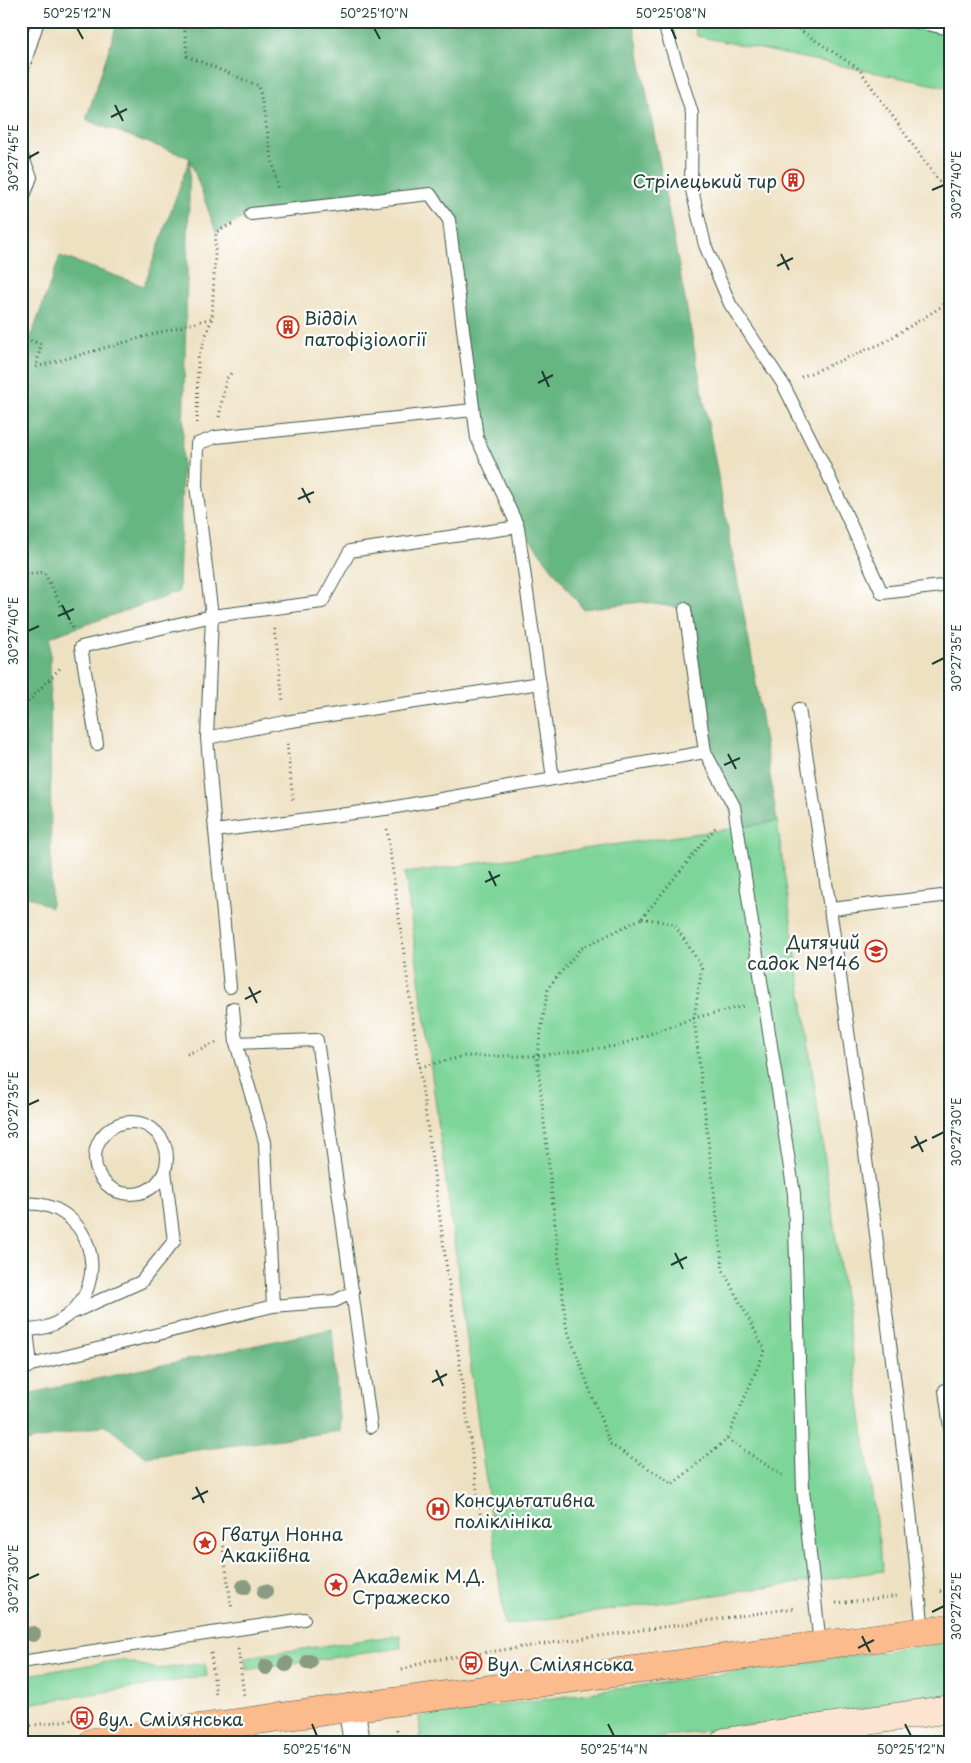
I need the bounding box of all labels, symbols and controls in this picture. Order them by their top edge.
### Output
text: 50°25'12"N [43,4,111,22]
text: 50°25'10"N [340,4,408,22]
text: 50°25'08"N [636,4,706,22]
text: 30°27'45"E [4,124,22,192]
text: 30°27'40"E [947,151,965,219]
place label: Стрілецький тир [632,167,777,194]
building icon: Стрілецький тир [781,168,805,192]
place label: Відділ патофізіології [304,304,427,352]
building icon: Відділ патофізіології [276,315,300,339]
text: 30°27'40"E [4,597,22,665]
text: 30°27'35"E [947,624,965,692]
place label: Дитячий садок №146 [747,928,860,976]
school or university icon: Дитячий садок №146 [864,939,888,963]
text: 30°27'35"E [4,1071,22,1139]
text: 30°27'30"E [947,1098,965,1166]
place label: Консультативна поліклініка [454,1486,595,1534]
hospital icon: Консультативна поліклініка [426,1497,450,1521]
place label: Гватул Нонна Акакіївна [221,1520,344,1568]
place icon: Гватул Нонна Акакіївна [193,1531,217,1555]
text: 30°27'30"E [4,1545,22,1613]
place label: Академік М.Д. Стражеско [352,1562,485,1610]
text: 30°27'25"E [947,1572,965,1640]
place icon: Академік М.Д. Стражеско [324,1573,348,1597]
place label: Вул. Смілянська [487,1650,634,1677]
bus stop icon: Вул. Смілянська [459,1651,483,1675]
place label: вул. Смілянська [98,1705,244,1732]
bus stop icon: вул. Смілянська [70,1706,94,1730]
text: 50°25'16"N [283,1740,351,1758]
text: 50°25'14"N [580,1740,648,1758]
text: 50°25'12"N [877,1740,945,1758]

